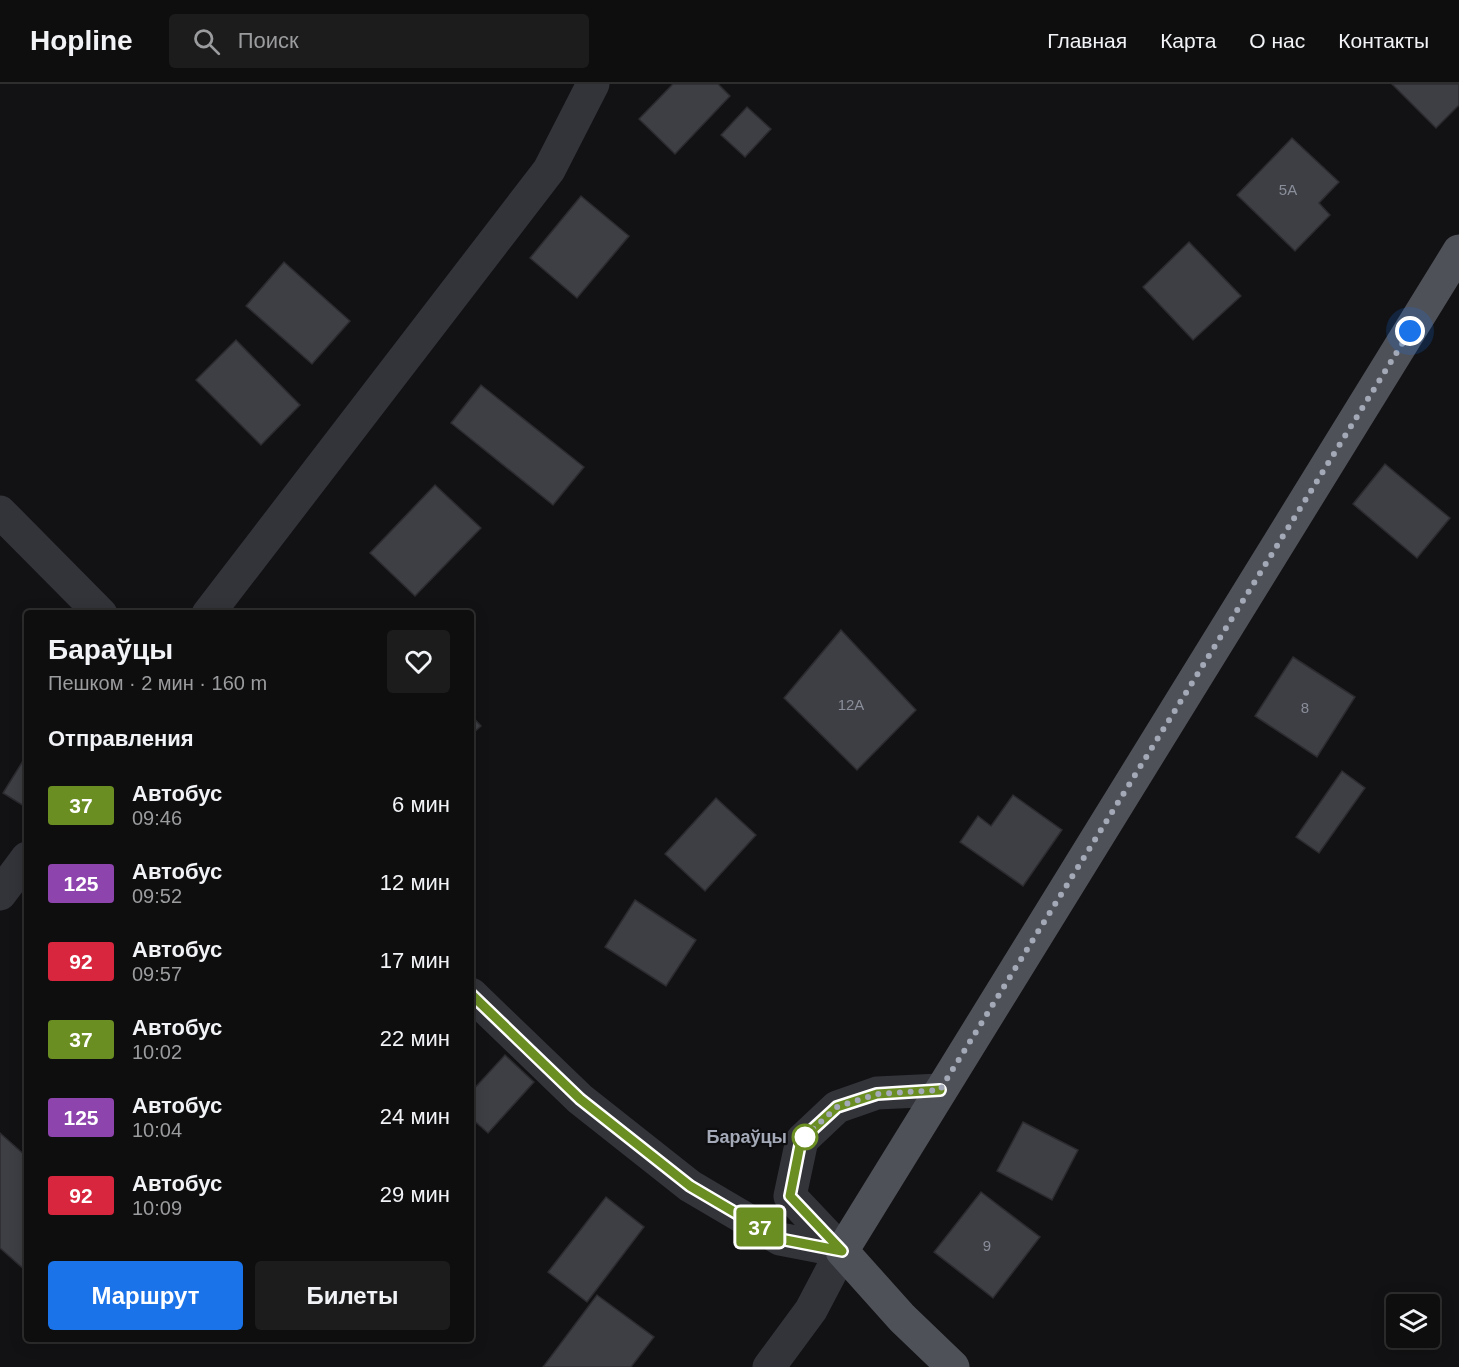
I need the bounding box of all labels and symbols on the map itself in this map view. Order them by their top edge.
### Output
house number: 5А [1279,181,1297,198]
your location [1395,316,1425,346]
house number: 12А [838,696,864,713]
house number: 8 [1301,699,1309,716]
marker: Бараўцы [792,1124,818,1150]
place label: Бараўцы [707,1127,787,1147]
line badge: 37 [733,1208,787,1246]
house number: 9 [983,1237,991,1254]

